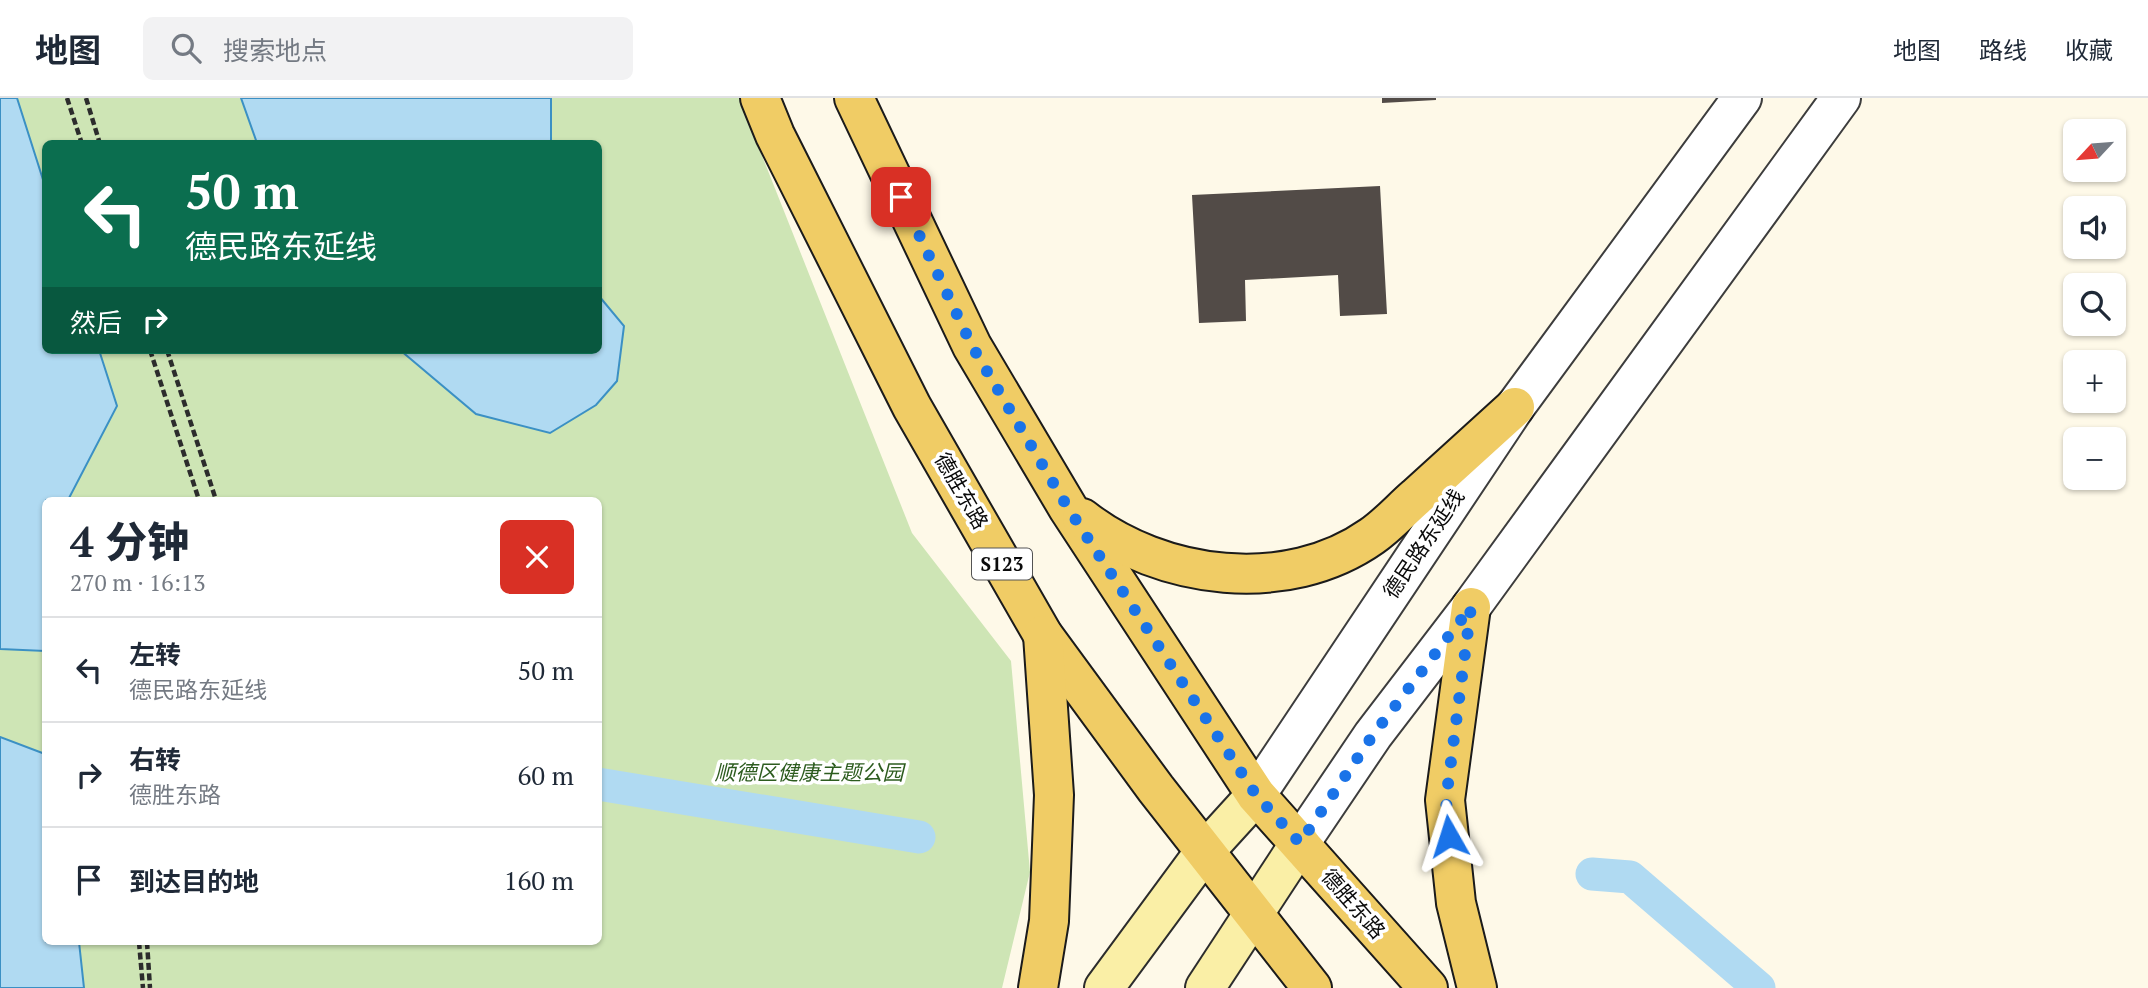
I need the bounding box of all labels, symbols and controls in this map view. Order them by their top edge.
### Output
search box [143,17,633,80]
text: 地图 [35,28,101,71]
icon: search [167,29,205,67]
text: 搜索地点 [223,33,327,67]
text: 地图 [1893,34,1941,66]
text: 路线 [1979,34,2027,66]
text: 收藏 [2065,34,2113,66]
north arrow [2063,119,2126,182]
map controls [2063,119,2126,490]
text: 50 m [185,158,299,223]
pin [871,167,931,227]
icon: left [70,168,161,259]
icon: arrive [882,178,920,216]
button: sound [2063,196,2126,259]
text: 德民路东延线 [185,225,377,267]
button: search [2063,273,2126,336]
icon: right [136,301,174,339]
text: 然后 [70,305,122,339]
button: + [2063,350,2126,413]
button: − [2063,427,2126,490]
street label: 德胜东路 [929,447,995,534]
street label: 德民路东延线 [1376,483,1470,603]
text: 4 分钟 [70,513,189,569]
button: close [500,520,574,594]
road number: S123 [972,548,1032,579]
text: 270 m · 16:13 [70,567,205,598]
text: 左转 [129,637,181,671]
icon: left [70,651,108,689]
text: 50 m [518,653,574,687]
text: 德民路东延线 [129,674,267,705]
text: 右转 [129,742,181,776]
icon: right [70,756,108,794]
text: 60 m [518,758,574,792]
park label: 顺德区健康主题公园 [715,758,906,786]
text: 德胜东路 [129,779,221,810]
position arrow [1412,799,1486,873]
icon: arrive [70,861,108,899]
street label: 德胜东路 [1316,862,1392,944]
text: 160 m [504,863,574,897]
text: 到达目的地 [129,864,259,898]

